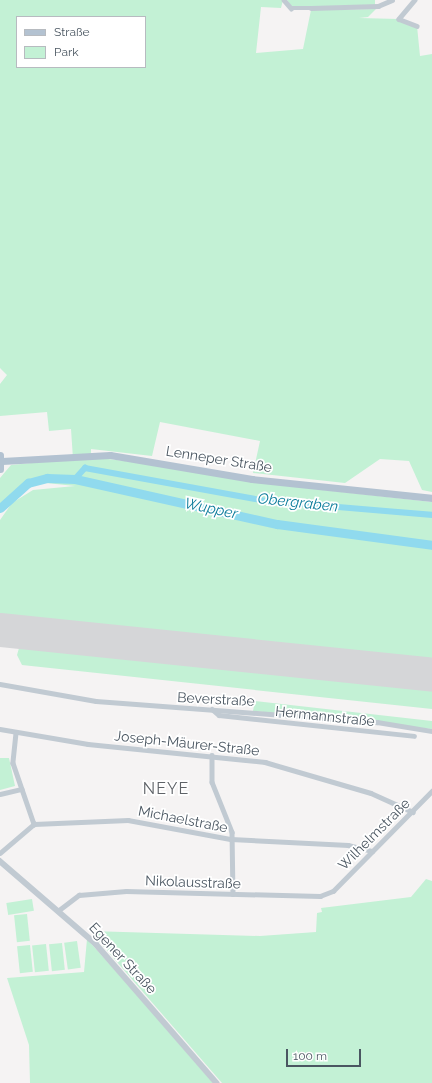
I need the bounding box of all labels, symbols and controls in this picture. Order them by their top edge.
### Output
legend [16,16,146,68]
text: Straße [54,25,90,39]
text: Park [54,45,79,59]
street label: Lenneper Straße [165,442,273,476]
water label: Obergraben [257,490,339,516]
water label: Wupper [183,495,239,523]
street label: Beverstraße [177,689,255,709]
street label: Hermannstraße [274,702,376,730]
street label: Joseph-Mäurer-Straße [114,727,260,759]
district label: NEYE [143,779,189,799]
street label: Wilhelmstraße [335,795,413,873]
street label: Michaelstraße [137,802,229,836]
street label: Nikolausstraße [145,872,241,892]
street label: Egener Straße [86,919,160,997]
scale bar [288,1041,363,1067]
text: 100 m [293,1049,327,1063]

